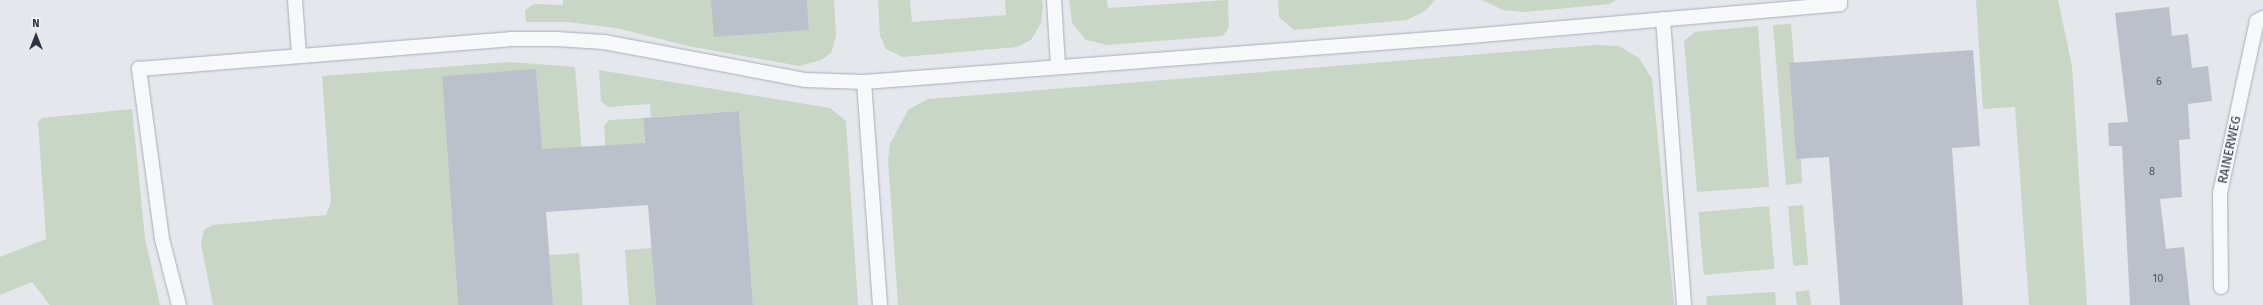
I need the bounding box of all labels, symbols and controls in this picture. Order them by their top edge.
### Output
north arrow [16,16,56,56]
text: N [32,17,40,30]
house number: 6 [2156,75,2162,89]
street label: RAINERWEG [2215,115,2245,185]
house number: 8 [2149,165,2155,179]
house number: 10 [2153,272,2163,286]

